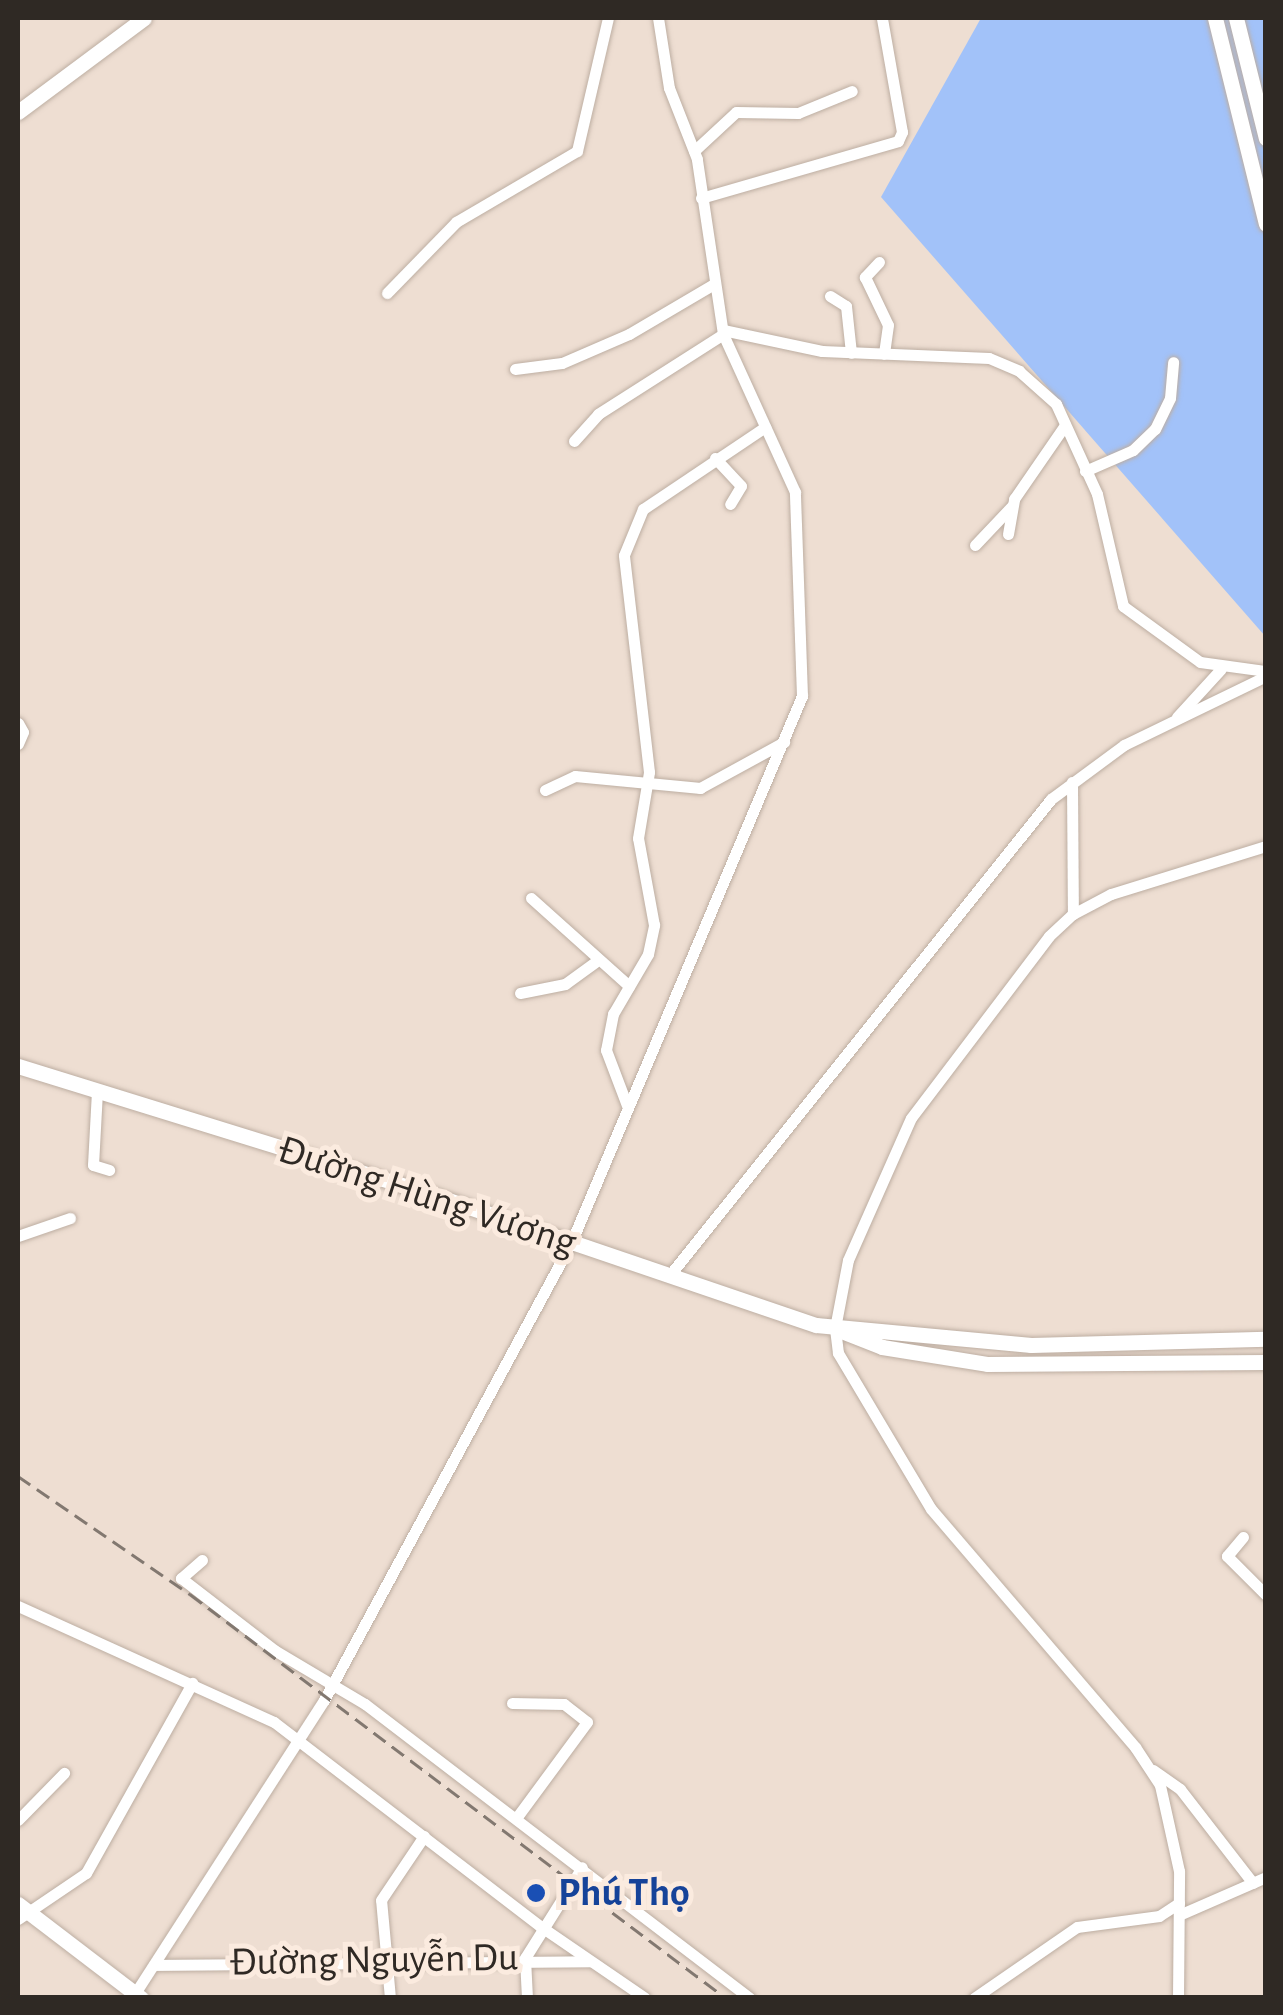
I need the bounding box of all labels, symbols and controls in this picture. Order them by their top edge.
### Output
street label: Đường Hùng Vương [272,1125,582,1267]
place label: Phú Thọ [558,1869,690,1917]
marker: Phú Thọ [523,1880,549,1906]
street label: Đường Nguyễn Du [229,1933,519,1987]

